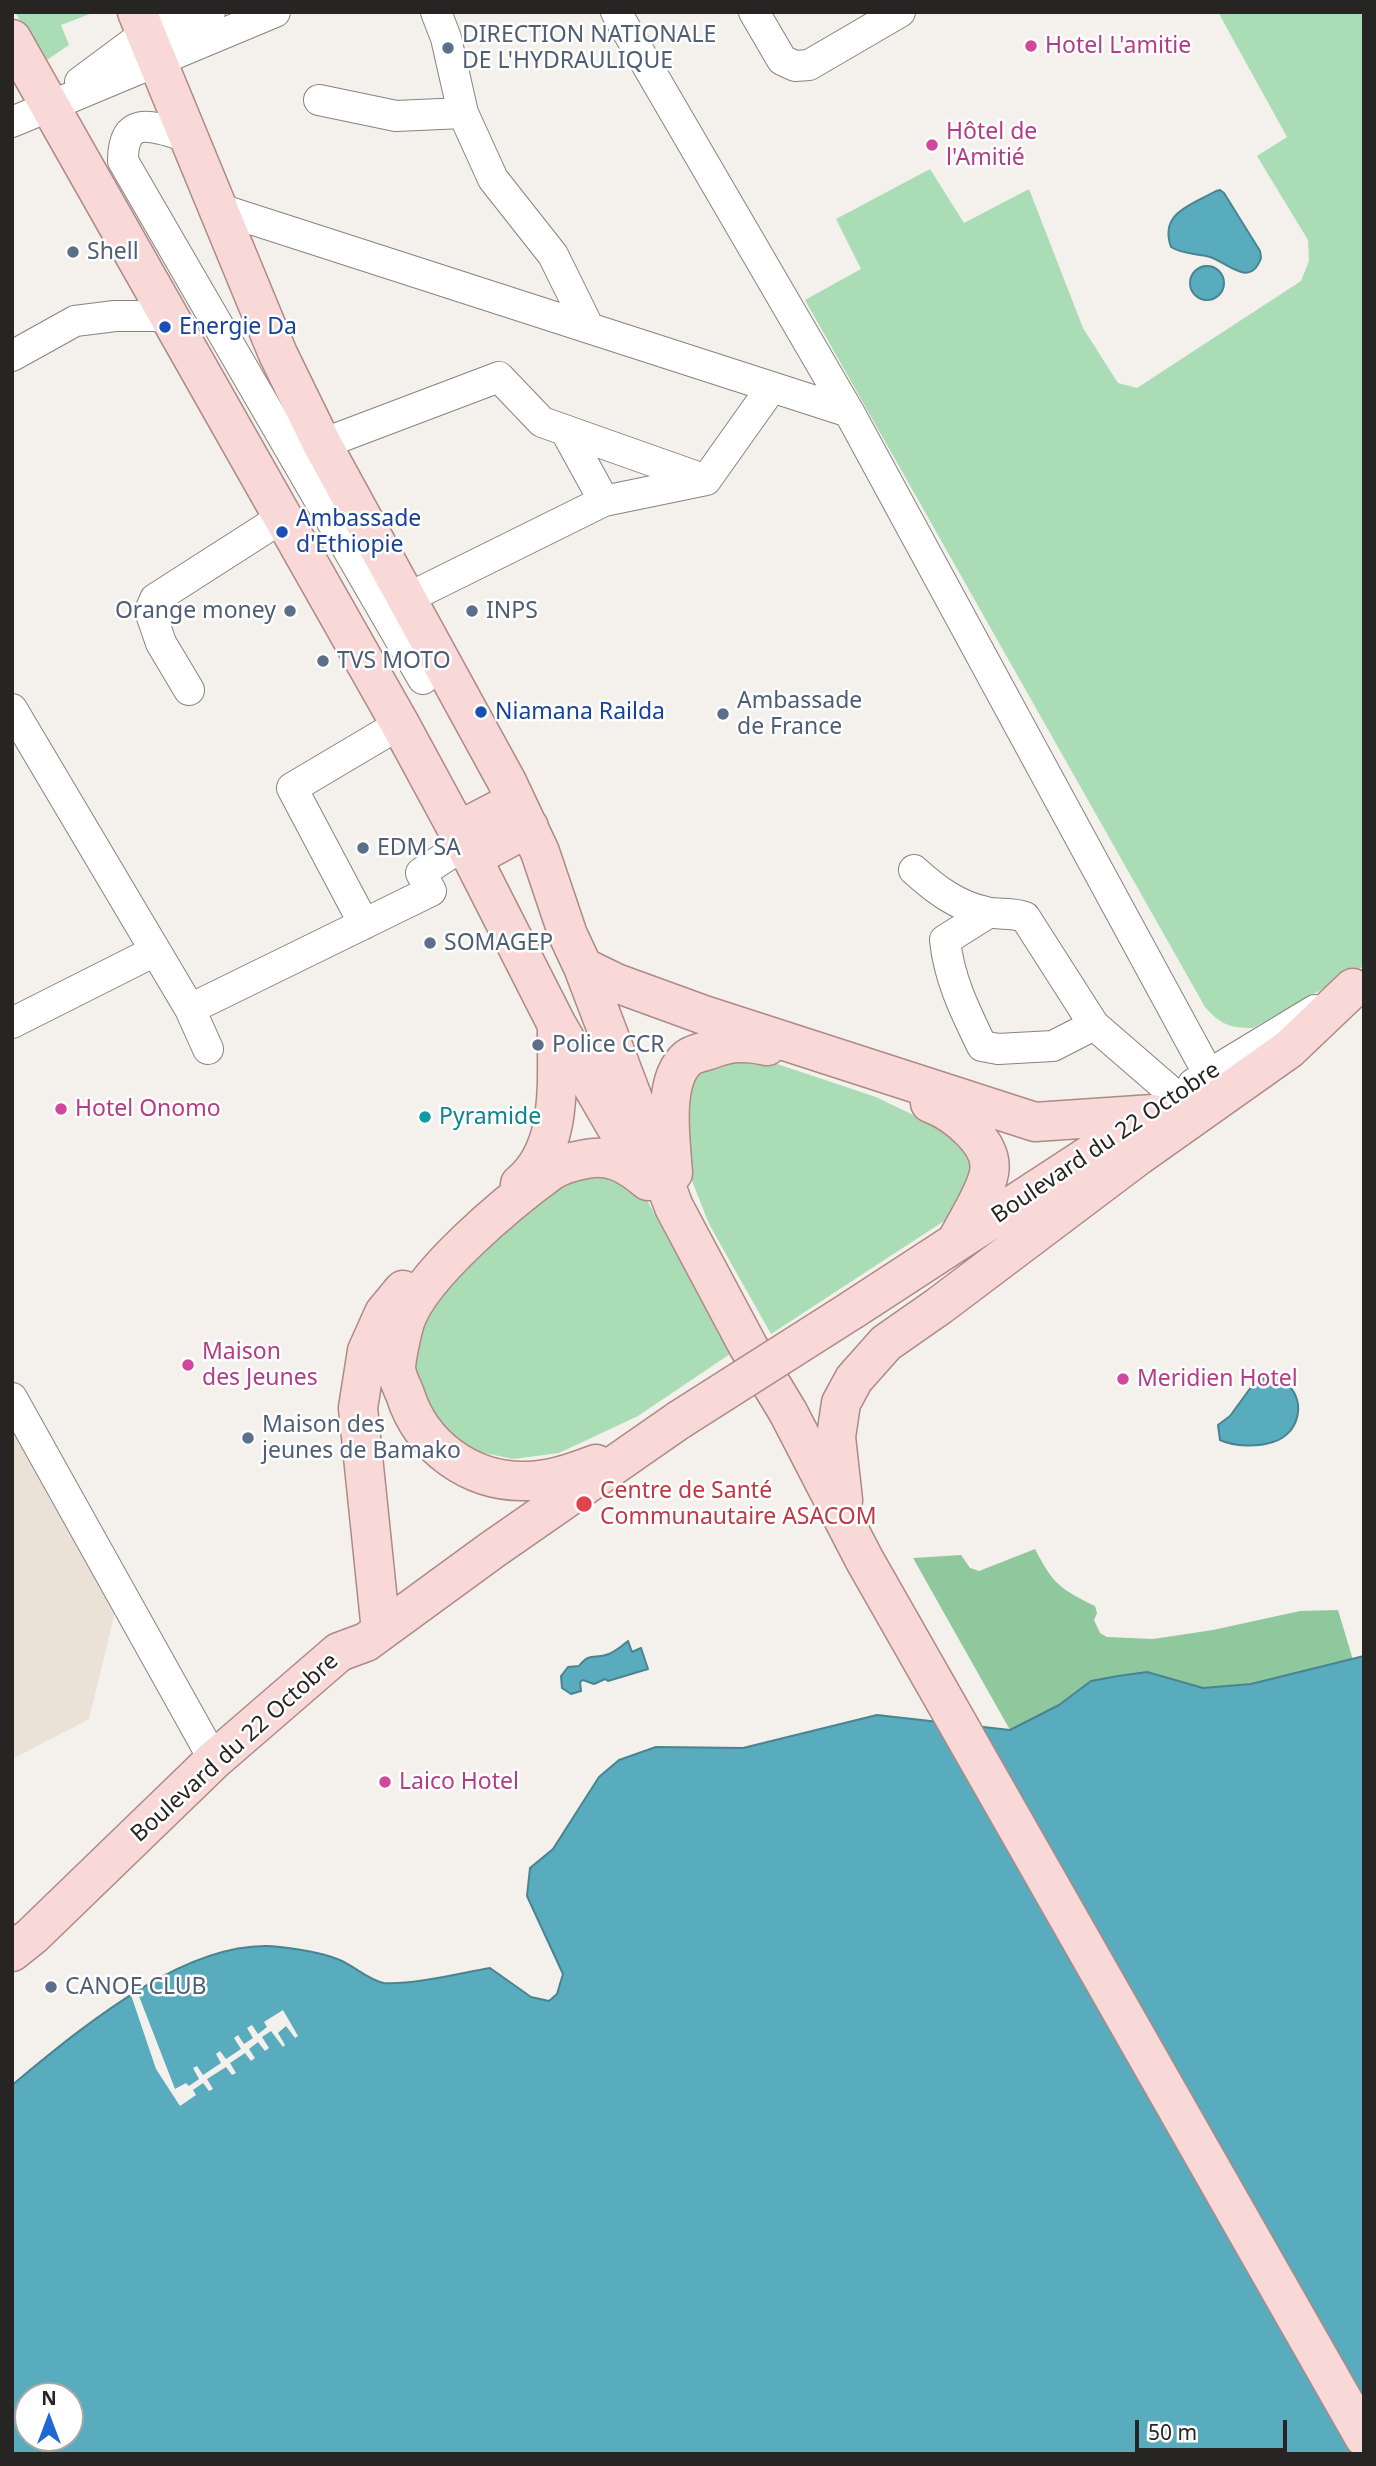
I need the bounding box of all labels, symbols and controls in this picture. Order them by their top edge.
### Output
place label: DIRECTION NATIONALE DE L'HYDRAULIQUE [462,21,716,75]
place label: Hotel L'amitie [1045,32,1191,60]
marker: Hotel L'amitie [1023,38,1039,54]
marker: DIRECTION NATIONALE DE L'HYDRAULIQUE [440,40,456,56]
place label: Hôtel de l'Amitié [946,118,1037,172]
marker: Hôtel de l'Amitié [924,137,940,153]
place label: Shell [87,238,139,266]
marker: Shell [65,244,81,260]
place label: Energie Da [179,313,297,341]
marker: Energie Da [157,319,173,335]
place label: Ambassade d'Ethiopie [296,505,421,559]
marker: Ambassade d'Ethiopie [274,524,290,540]
place label: Orange money [115,597,276,625]
place label: INPS [486,597,538,625]
marker: Orange money [282,603,298,619]
marker: INPS [464,603,480,619]
place label: TVS MOTO [337,647,451,675]
marker: TVS MOTO [315,653,331,669]
place label: Ambassade de France [737,687,862,741]
place label: Niamana Railda [495,698,665,726]
marker: Niamana Railda [473,704,489,720]
marker: Ambassade de France [715,706,731,722]
place label: EDM SA [377,834,461,862]
marker: EDM SA [355,840,371,856]
place label: SOMAGEP [444,929,553,957]
marker: SOMAGEP [422,935,438,951]
place label: Police CCR [552,1031,665,1059]
marker: Police CCR [530,1037,546,1053]
street label: Boulevard du 22 Octobre [987,1056,1225,1230]
place label: Hotel Onomo [75,1095,221,1123]
marker: Hotel Onomo [53,1101,69,1117]
place label: Pyramide [439,1103,541,1131]
marker: Pyramide [417,1109,433,1125]
place label: Maison des Jeunes [202,1338,318,1392]
marker: Maison des Jeunes [180,1357,196,1373]
place label: Meridien Hotel [1137,1365,1298,1393]
marker: Meridien Hotel [1115,1371,1131,1387]
place label: Maison des jeunes de Bamako [262,1411,461,1465]
marker: Maison des jeunes de Bamako [240,1430,256,1446]
place label: Centre de Santé Communautaire ASACOM [600,1477,877,1531]
marker: Centre de Santé Communautaire ASACOM [574,1494,594,1514]
street label: Boulevard du 22 Octobre [126,1648,344,1848]
place label: Laico Hotel [399,1768,519,1796]
marker: Laico Hotel [377,1774,393,1790]
place label: CANOE CLUB [65,1973,207,2001]
marker: CANOE CLUB [43,1979,59,1995]
north arrow [14,2382,84,2452]
text: N [41,2385,57,2411]
scale bar [1138,2406,1290,2450]
text: 50 m [1148,2418,1197,2446]

